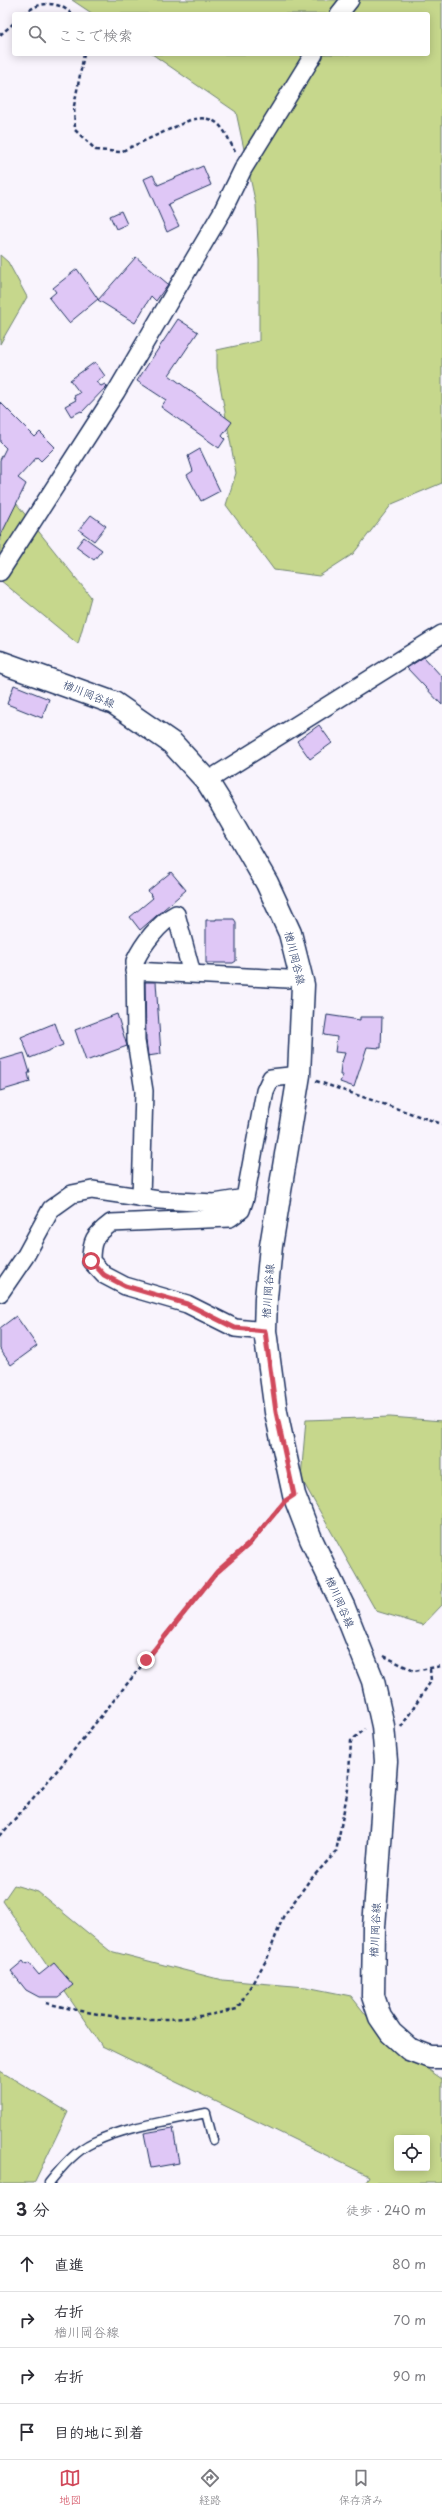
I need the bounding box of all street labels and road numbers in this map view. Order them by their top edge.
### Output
street label: 楢川岡谷線 [61,675,118,712]
street label: 楢川岡谷線 [281,929,310,987]
street label: 楢川岡谷線 [257,1263,278,1319]
street label: 楢川岡谷線 [322,1573,359,1630]
street label: 楢川岡谷線 [365,1902,384,1958]

